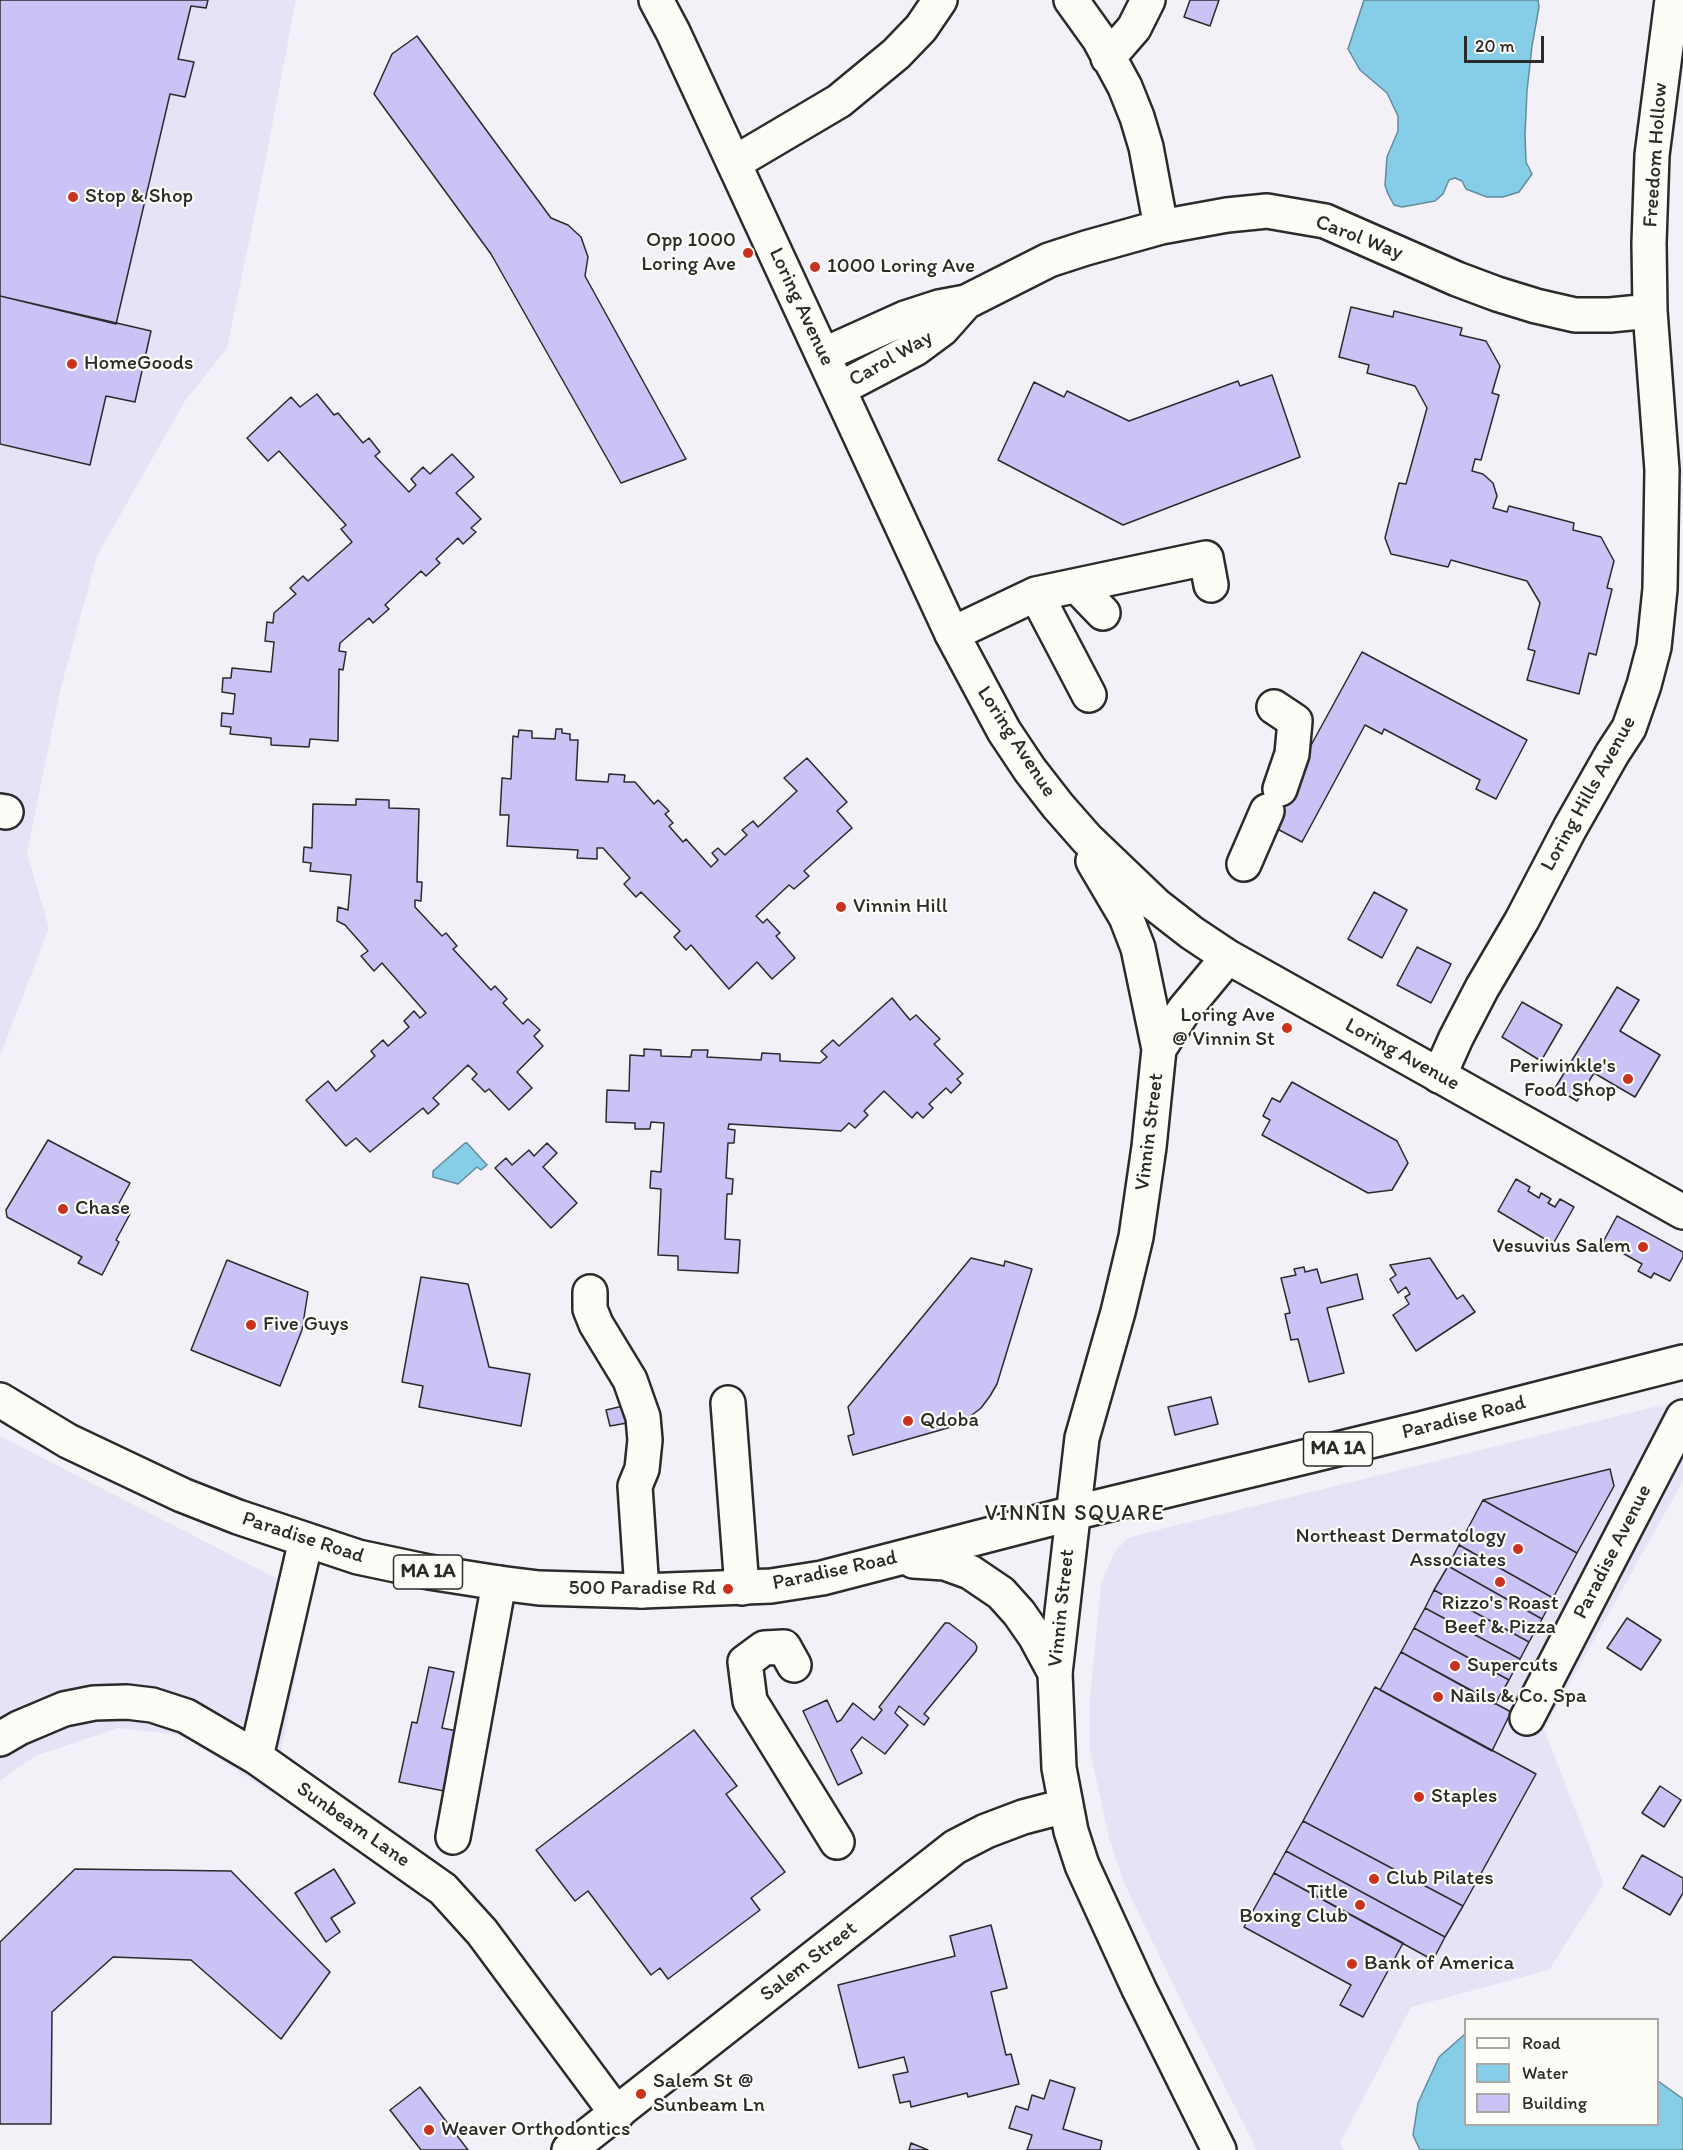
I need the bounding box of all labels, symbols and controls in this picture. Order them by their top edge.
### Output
scale bar [1467,24,1546,62]
text: 20 m [1475,35,1515,57]
street label: Freedom Hollow [1638,82,1674,228]
place label: Stop & Shop [85,184,193,210]
marker: Stop & Shop [66,190,80,204]
street label: Carol Way [1312,210,1406,266]
place label: Opp 1000 Loring Ave [641,228,736,278]
street label: Loring Avenue [763,244,839,370]
marker: Opp 1000 Loring Ave [741,246,755,260]
place label: 1000 Loring Ave [827,254,975,280]
marker: 1000 Loring Ave [808,260,822,274]
street label: Carol Way [845,325,937,393]
place label: HomeGoods [84,351,194,377]
marker: HomeGoods [65,357,79,371]
street label: Loring Avenue [971,682,1061,802]
street label: Loring Hills Avenue [1536,712,1642,876]
place label: Vinnin Hill [853,894,948,920]
marker: Vinnin Hill [834,900,848,914]
place label: Loring Ave @ Vinnin St [1172,1003,1275,1053]
street label: Loring Avenue [1340,1013,1464,1097]
marker: Loring Ave @ Vinnin St [1280,1021,1294,1035]
place label: Periwinkle's Food Shop [1509,1054,1616,1104]
street label: Vinnin Street [1130,1072,1170,1192]
marker: Periwinkle's Food Shop [1621,1072,1635,1086]
place label: Chase [75,1196,130,1222]
marker: Chase [56,1202,70,1216]
place label: Vesuvius Salem [1492,1234,1631,1260]
marker: Vesuvius Salem [1636,1240,1650,1254]
place label: Five Guys [263,1312,349,1338]
marker: Five Guys [244,1318,258,1332]
street label: Paradise Road [1399,1390,1529,1446]
place label: Qdoba [920,1408,979,1434]
marker: Qdoba [901,1414,915,1428]
road number: MA 1A [1304,1432,1372,1466]
street label: Paradise Avenue [1568,1481,1658,1623]
district label: VINNIN SQUARE [986,1501,1164,1527]
street label: Paradise Road [239,1506,367,1570]
place label: Northeast Dermatology Associates [1296,1524,1506,1574]
marker: Northeast Dermatology Associates [1511,1542,1525,1556]
street label: Paradise Road [770,1545,900,1597]
street label: Vinnin Street [1043,1548,1081,1668]
road number: MA 1A [394,1555,462,1589]
marker: Rizzo's Roast Beef & Pizza [1493,1575,1507,1589]
place label: 500 Paradise Rd [569,1576,716,1602]
marker: 500 Paradise Rd [721,1582,735,1596]
place label: Rizzo's Roast Beef & Pizza [1442,1591,1558,1641]
place label: Supercuts [1467,1653,1558,1679]
marker: Supercuts [1448,1659,1462,1673]
place label: Nails & Co. Spa [1450,1684,1587,1710]
marker: Nails & Co. Spa [1431,1690,1445,1704]
street label: Sunbeam Lane [291,1777,415,1873]
place label: Staples [1431,1784,1497,1810]
marker: Staples [1412,1790,1426,1804]
place label: Club Pilates [1386,1866,1494,1892]
marker: Club Pilates [1367,1872,1381,1886]
place label: Title Boxing Club [1239,1880,1348,1930]
marker: Title Boxing Club [1353,1898,1367,1912]
street label: Salem Street [756,1916,862,2008]
place label: Bank of America [1364,1951,1514,1977]
marker: Bank of America [1345,1957,1359,1971]
legend [1464,2018,1659,2126]
text: Road [1522,2032,1561,2054]
text: Water [1522,2062,1568,2084]
place label: Salem St @ Sunbeam Ln [653,2069,765,2119]
marker: Salem St @ Sunbeam Ln [634,2087,648,2101]
text: Building [1522,2092,1587,2114]
place label: Weaver Orthodontics [441,2117,630,2143]
marker: Weaver Orthodontics [422,2123,436,2137]

